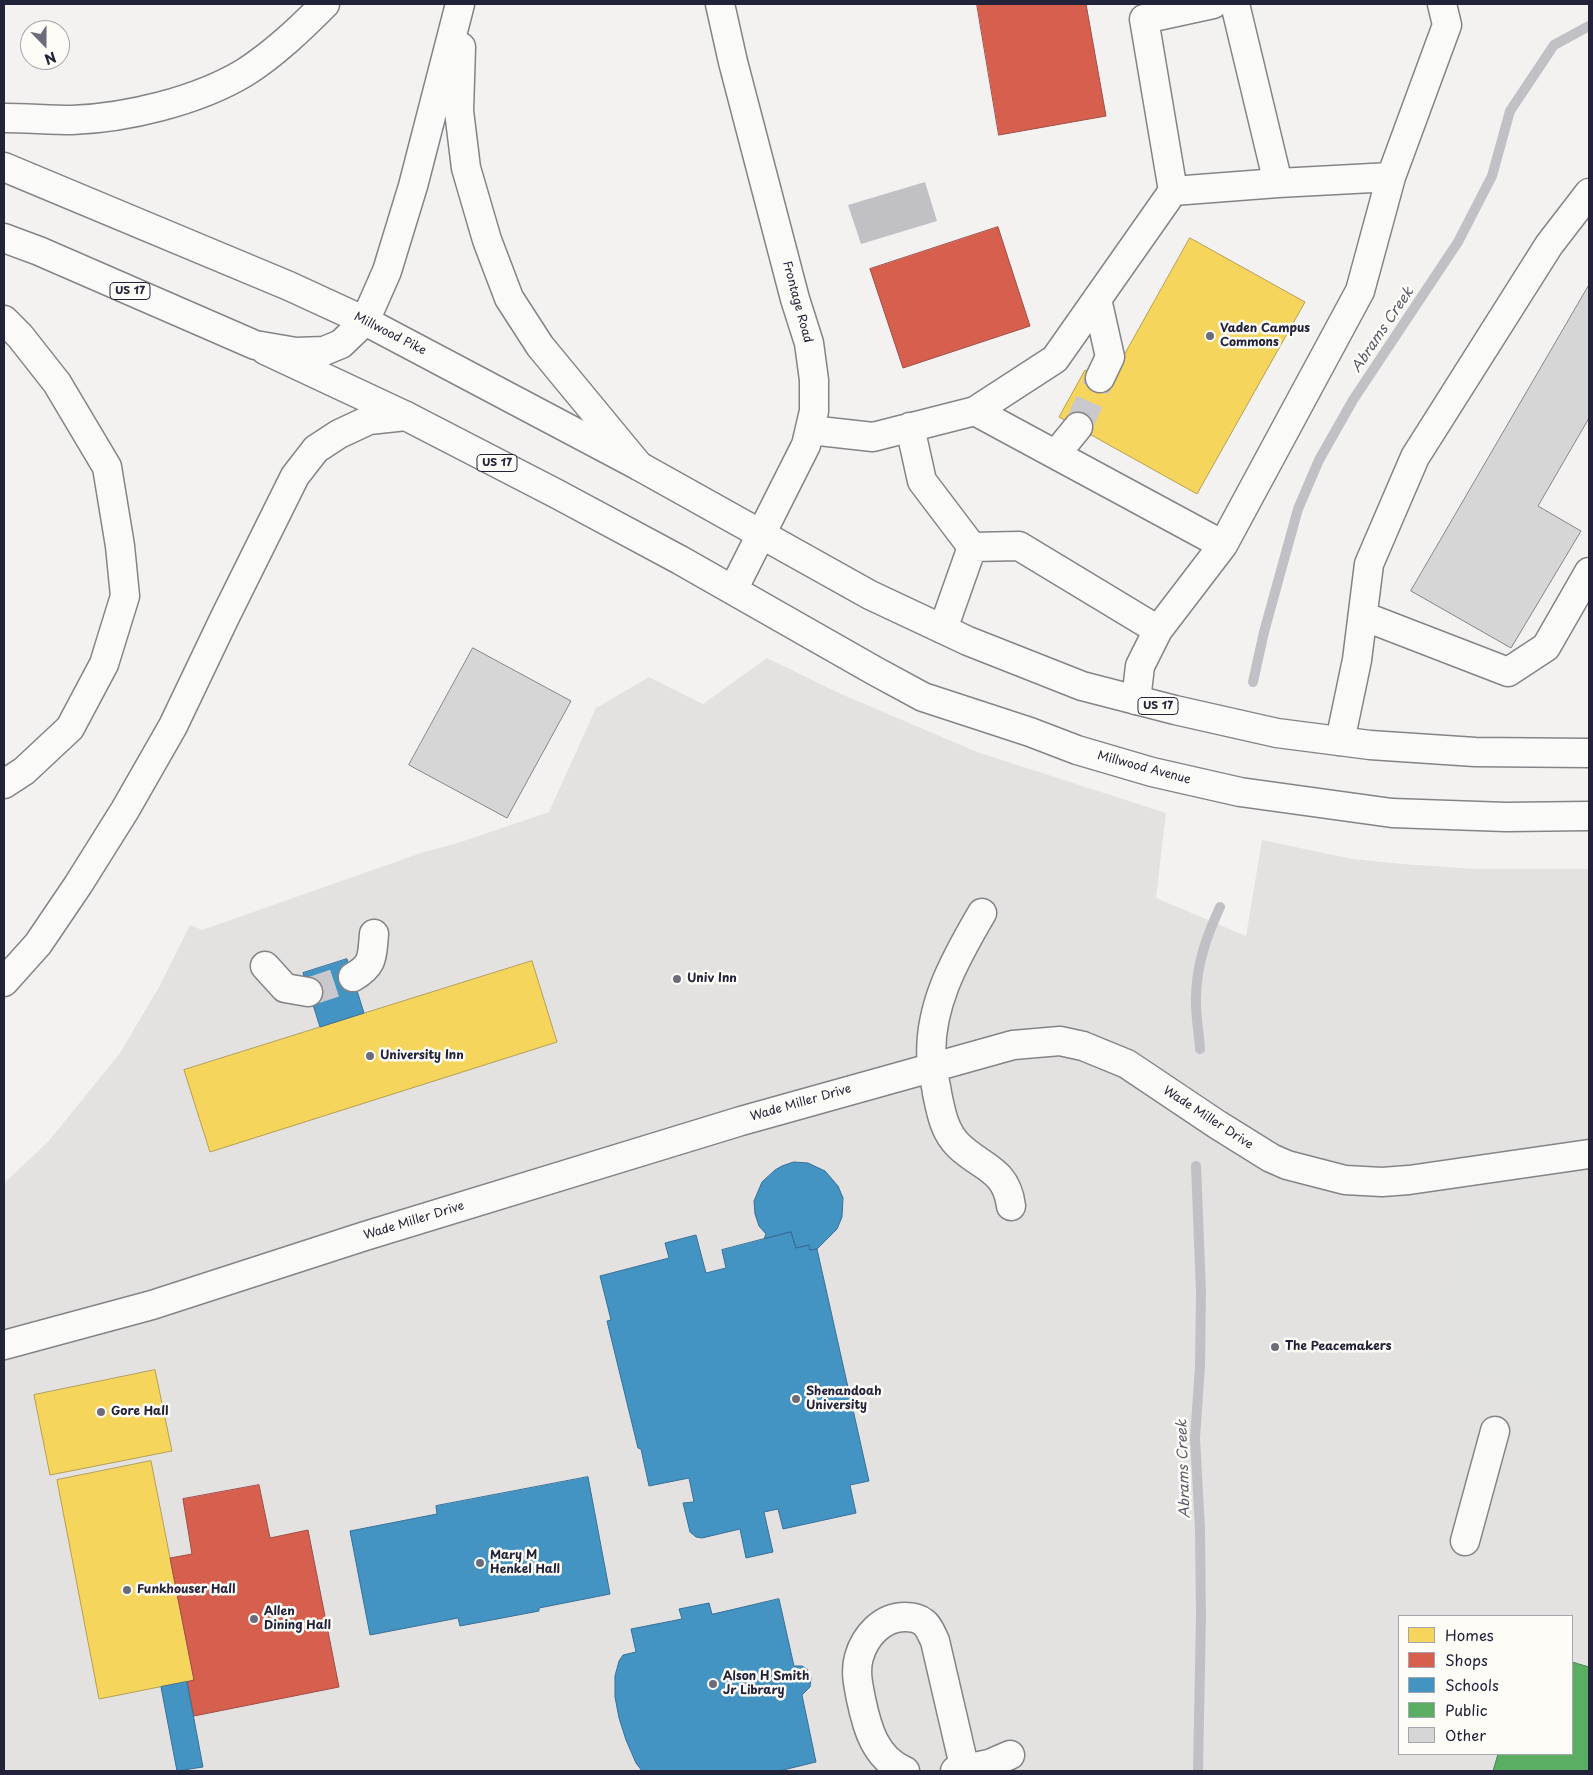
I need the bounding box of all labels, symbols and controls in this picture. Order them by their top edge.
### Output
north arrow [20,20,70,70]
text: N [41,47,60,70]
street label: Frontage Road [779,259,815,345]
road number: US 17 [110,282,150,300]
water label: Abrams Creek [1348,284,1418,376]
street label: Millwood Pike [352,310,428,358]
place label: Vaden Campus Commons [1220,322,1310,350]
marker: Vaden Campus Commons [1204,330,1216,342]
road number: US 17 [477,454,517,472]
road number: US 17 [1138,698,1178,714]
street label: Millwood Avenue [1096,749,1192,787]
place label: Univ Inn [687,972,737,986]
marker: Univ Inn [671,973,683,985]
place label: University Inn [380,1049,464,1063]
marker: University Inn [364,1050,376,1062]
street label: Wade Miller Drive [749,1082,853,1124]
street label: Wade Miller Drive [1160,1084,1256,1152]
street label: Wade Miller Drive [362,1199,466,1243]
place label: The Peacemakers [1285,1340,1391,1354]
marker: The Peacemakers [1269,1341,1281,1353]
place label: Shenandoah University [806,1385,882,1413]
marker: Shenandoah University [790,1393,802,1405]
place label: Gore Hall [111,1405,168,1419]
marker: Gore Hall [95,1406,107,1418]
water label: Abrams Creek [1174,1419,1194,1519]
place label: Mary M Henkel Hall [490,1549,560,1577]
marker: Mary M Henkel Hall [474,1557,486,1569]
place label: Funkhouser Hall [137,1583,235,1597]
marker: Funkhouser Hall [121,1584,133,1596]
place label: Allen Dining Hall [264,1605,331,1633]
marker: Allen Dining Hall [248,1613,260,1625]
legend [1398,1615,1573,1755]
text: Homes [1445,1623,1494,1646]
text: Shops [1445,1648,1488,1671]
place label: Alson H Smith Jr Library [723,1670,809,1698]
text: Schools [1445,1673,1499,1696]
marker: Alson H Smith Jr Library [707,1678,719,1690]
text: Public [1445,1698,1488,1721]
text: Other [1445,1723,1486,1746]

